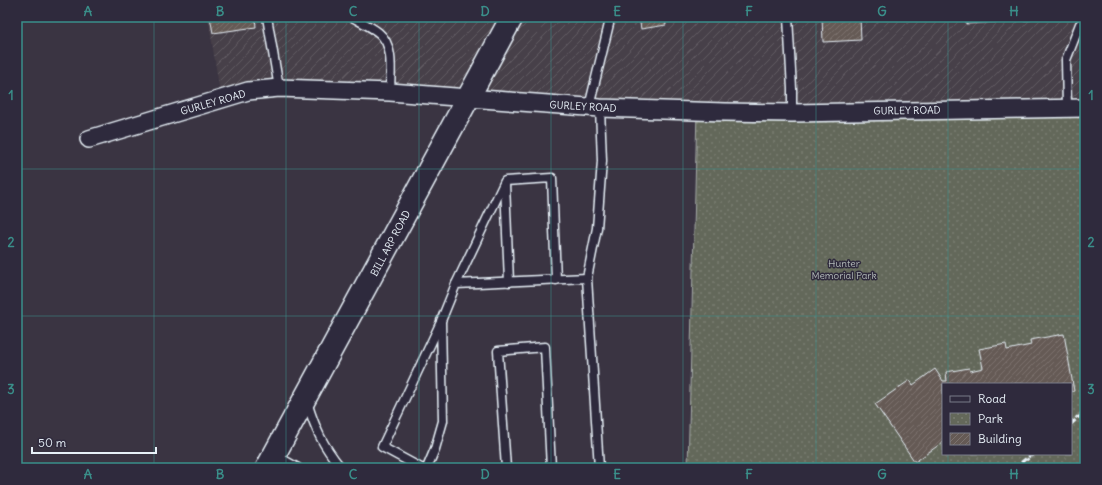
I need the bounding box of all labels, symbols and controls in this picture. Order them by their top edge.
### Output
text: A [84,3,93,20]
text: B [216,3,225,20]
text: C [349,3,358,20]
text: D [480,3,490,20]
text: E [613,3,621,20]
text: F [745,3,753,20]
text: G [877,3,887,20]
text: H [1009,3,1019,20]
text: 1 [8,87,14,104]
street label: GURLEY ROAD [179,87,247,118]
text: 1 [1088,87,1094,104]
street label: GURLEY ROAD [549,98,617,115]
street label: GURLEY ROAD [873,103,941,118]
street label: BILL ARP ROAD [368,208,413,278]
text: 2 [7,234,15,251]
text: 2 [1087,234,1095,251]
park label: Hunter Memorial Park [811,257,877,282]
text: 3 [7,381,15,398]
text: 3 [1087,381,1095,398]
legend [942,383,1072,455]
text: Road [978,391,1006,406]
text: Park [978,411,1003,426]
scale bar [32,429,156,455]
text: Building [978,431,1022,446]
text: 50 m [38,435,67,450]
text: A [84,466,93,483]
text: B [216,466,225,483]
text: C [349,466,358,483]
text: D [480,466,490,483]
text: E [613,466,621,483]
text: F [745,466,753,483]
text: G [877,466,887,483]
text: H [1009,466,1019,483]

